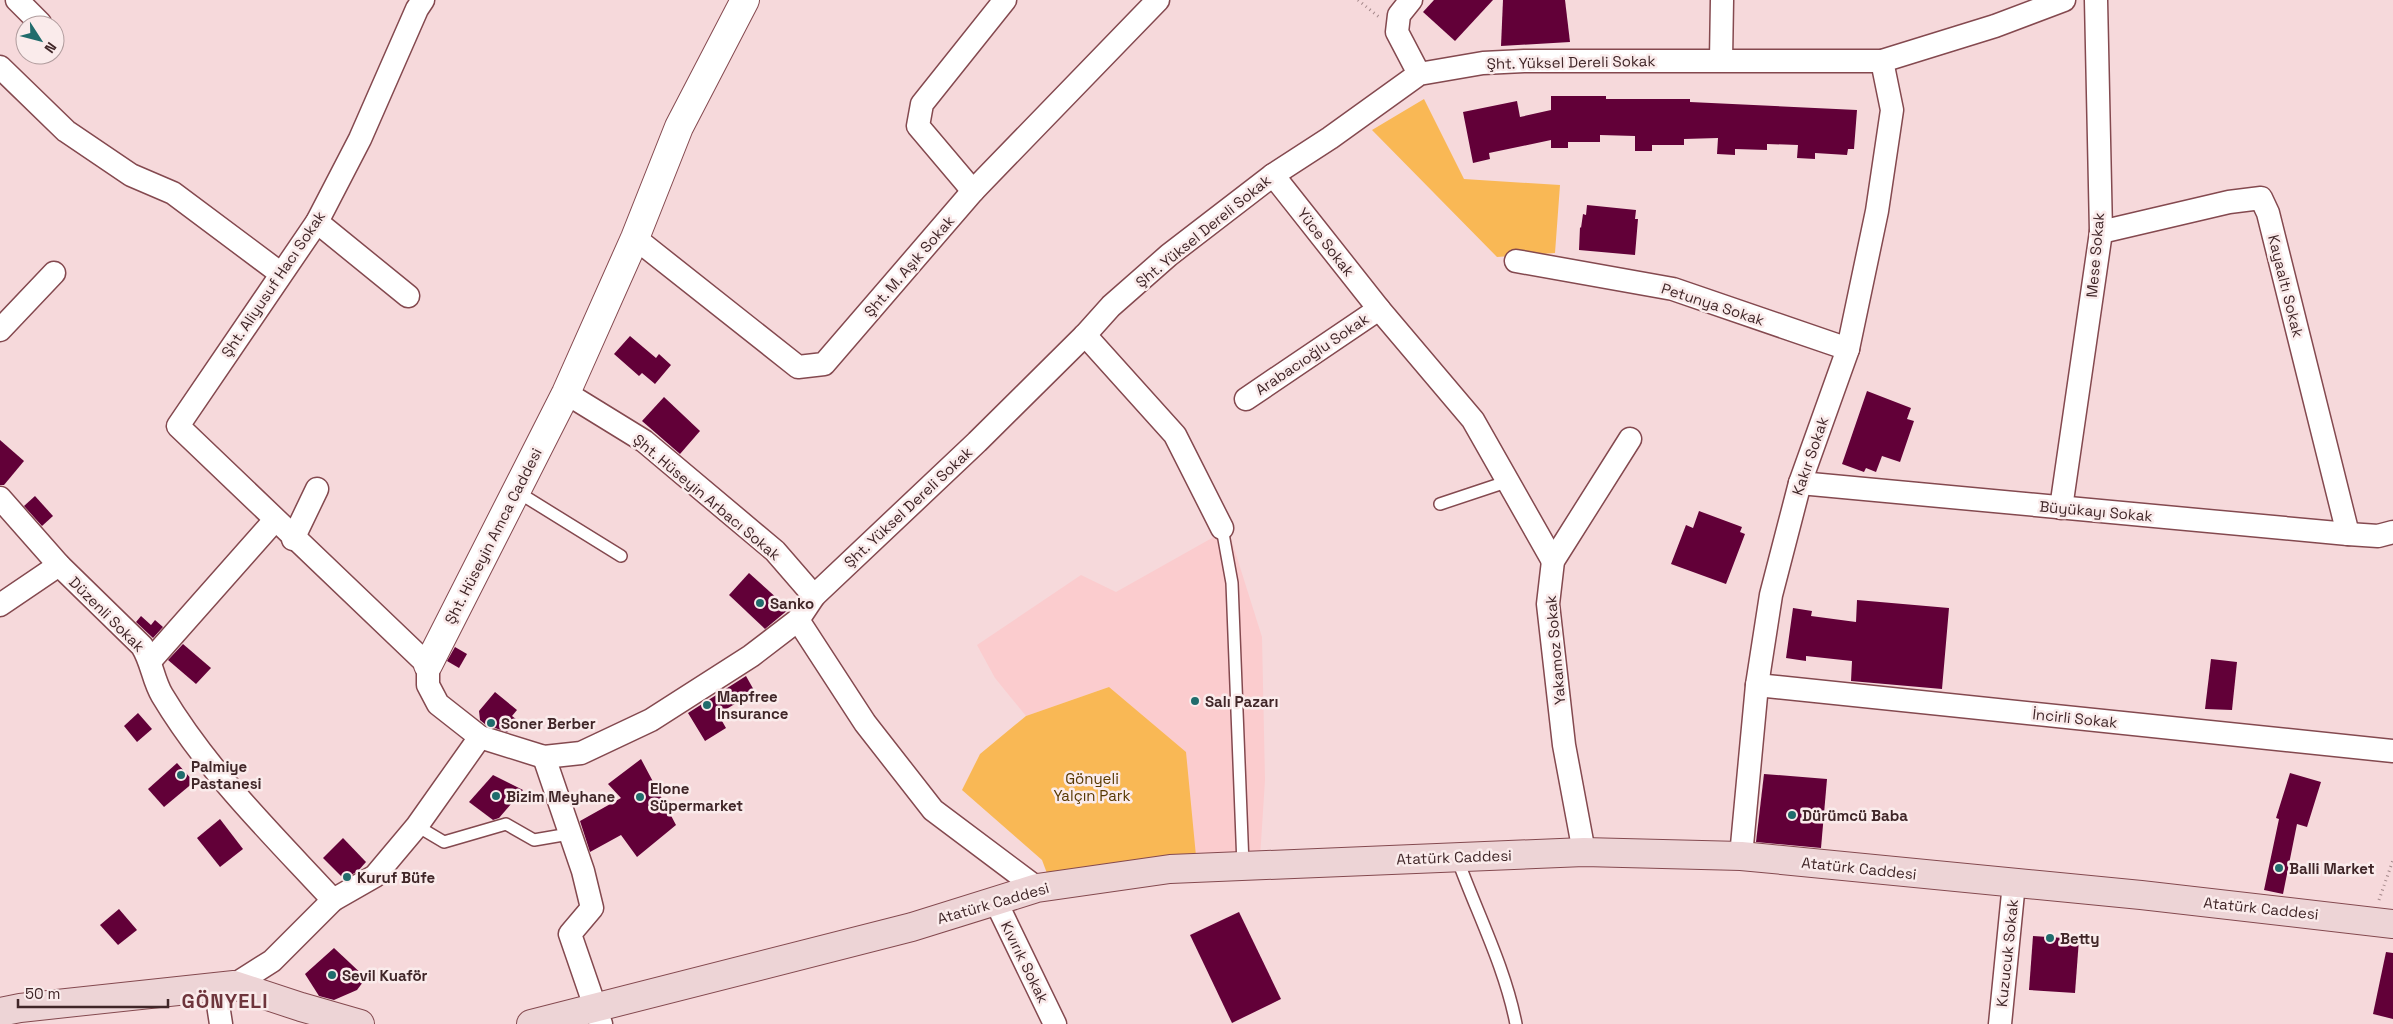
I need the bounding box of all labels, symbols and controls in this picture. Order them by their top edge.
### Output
north arrow [15,15,65,65]
text: N [40,39,61,57]
street label: Şht. Yüksel Dereli Sokak [1486,51,1656,73]
street label: Şht. Yüksel Dereli Sokak [1131,171,1275,291]
street label: Yüce Sokak [1293,204,1359,280]
street label: Şht. Aliyusuf Hacı Sokak [217,207,329,361]
street label: Şht. M. Aşık Sokak [860,211,958,321]
street label: Mese Sokak [2082,212,2108,298]
street label: Kayaaltı Sokak [2264,233,2308,339]
street label: Petunya Sokak [1659,278,1767,330]
street label: Arabacıoğlu Sokak [1252,309,1372,399]
street label: Kakır Sokak [1788,414,1832,498]
street label: Şht. Hüseyin Arbacı Sokak [629,430,785,564]
street label: Şht. Yüksel Dereli Sokak [840,442,976,572]
street label: Şht. Hüseyin Amca Caddesi [440,445,546,627]
street label: Büyükayı Sokak [2039,497,2153,525]
street label: Düzenli Sokak [65,572,149,656]
place label: Sanko [770,594,814,613]
street label: Yakamoz Sokak [1541,595,1569,705]
marker: Sanko [754,597,766,609]
place label: Mapfree Insurance [717,687,789,723]
place label: Salı Pazarı [1205,692,1279,711]
marker: Salı Pazarı [1189,695,1201,707]
marker: Mapfree Insurance [701,699,713,711]
street label: İncirli Sokak [2032,704,2118,732]
place label: Soner Berber [501,714,596,733]
marker: Soner Berber [485,717,497,729]
place label: Palmiye Pastanesi [191,757,262,793]
marker: Palmiye Pastanesi [175,769,187,781]
park label: Gönyeli Yalçın Park [1053,769,1131,805]
place label: Elone Süpermarket [650,779,743,815]
place label: Bizim Meyhane [506,787,616,806]
marker: Bizim Meyhane [490,790,502,802]
marker: Elone Süpermarket [634,791,646,803]
place label: Dürümcü Baba [1802,806,1908,825]
marker: Dürümcü Baba [1786,809,1798,821]
street label: Atatürk Caddesi [1396,845,1512,869]
street label: Atatürk Caddesi [1800,853,1918,883]
place label: Balli Market [2289,859,2375,878]
marker: Balli Market [2273,862,2285,874]
place label: Kuruf Büfe [357,868,435,887]
marker: Kuruf Büfe [341,871,353,883]
street label: Atatürk Caddesi [935,878,1051,928]
street label: Atatürk Caddesi [2202,893,2320,923]
street label: Kuzucuk Sokak [1992,898,2022,1008]
street label: Kıvırık Sokak [997,918,1053,1006]
place label: Betty [2060,929,2100,948]
marker: Betty [2044,932,2056,944]
place label: Sevil Kuaför [342,966,428,985]
marker: Sevil Kuaför [326,969,338,981]
scale bar [18,976,168,1008]
text: 50 m [25,984,60,1003]
district label: GÖNYELI [182,988,268,1014]

